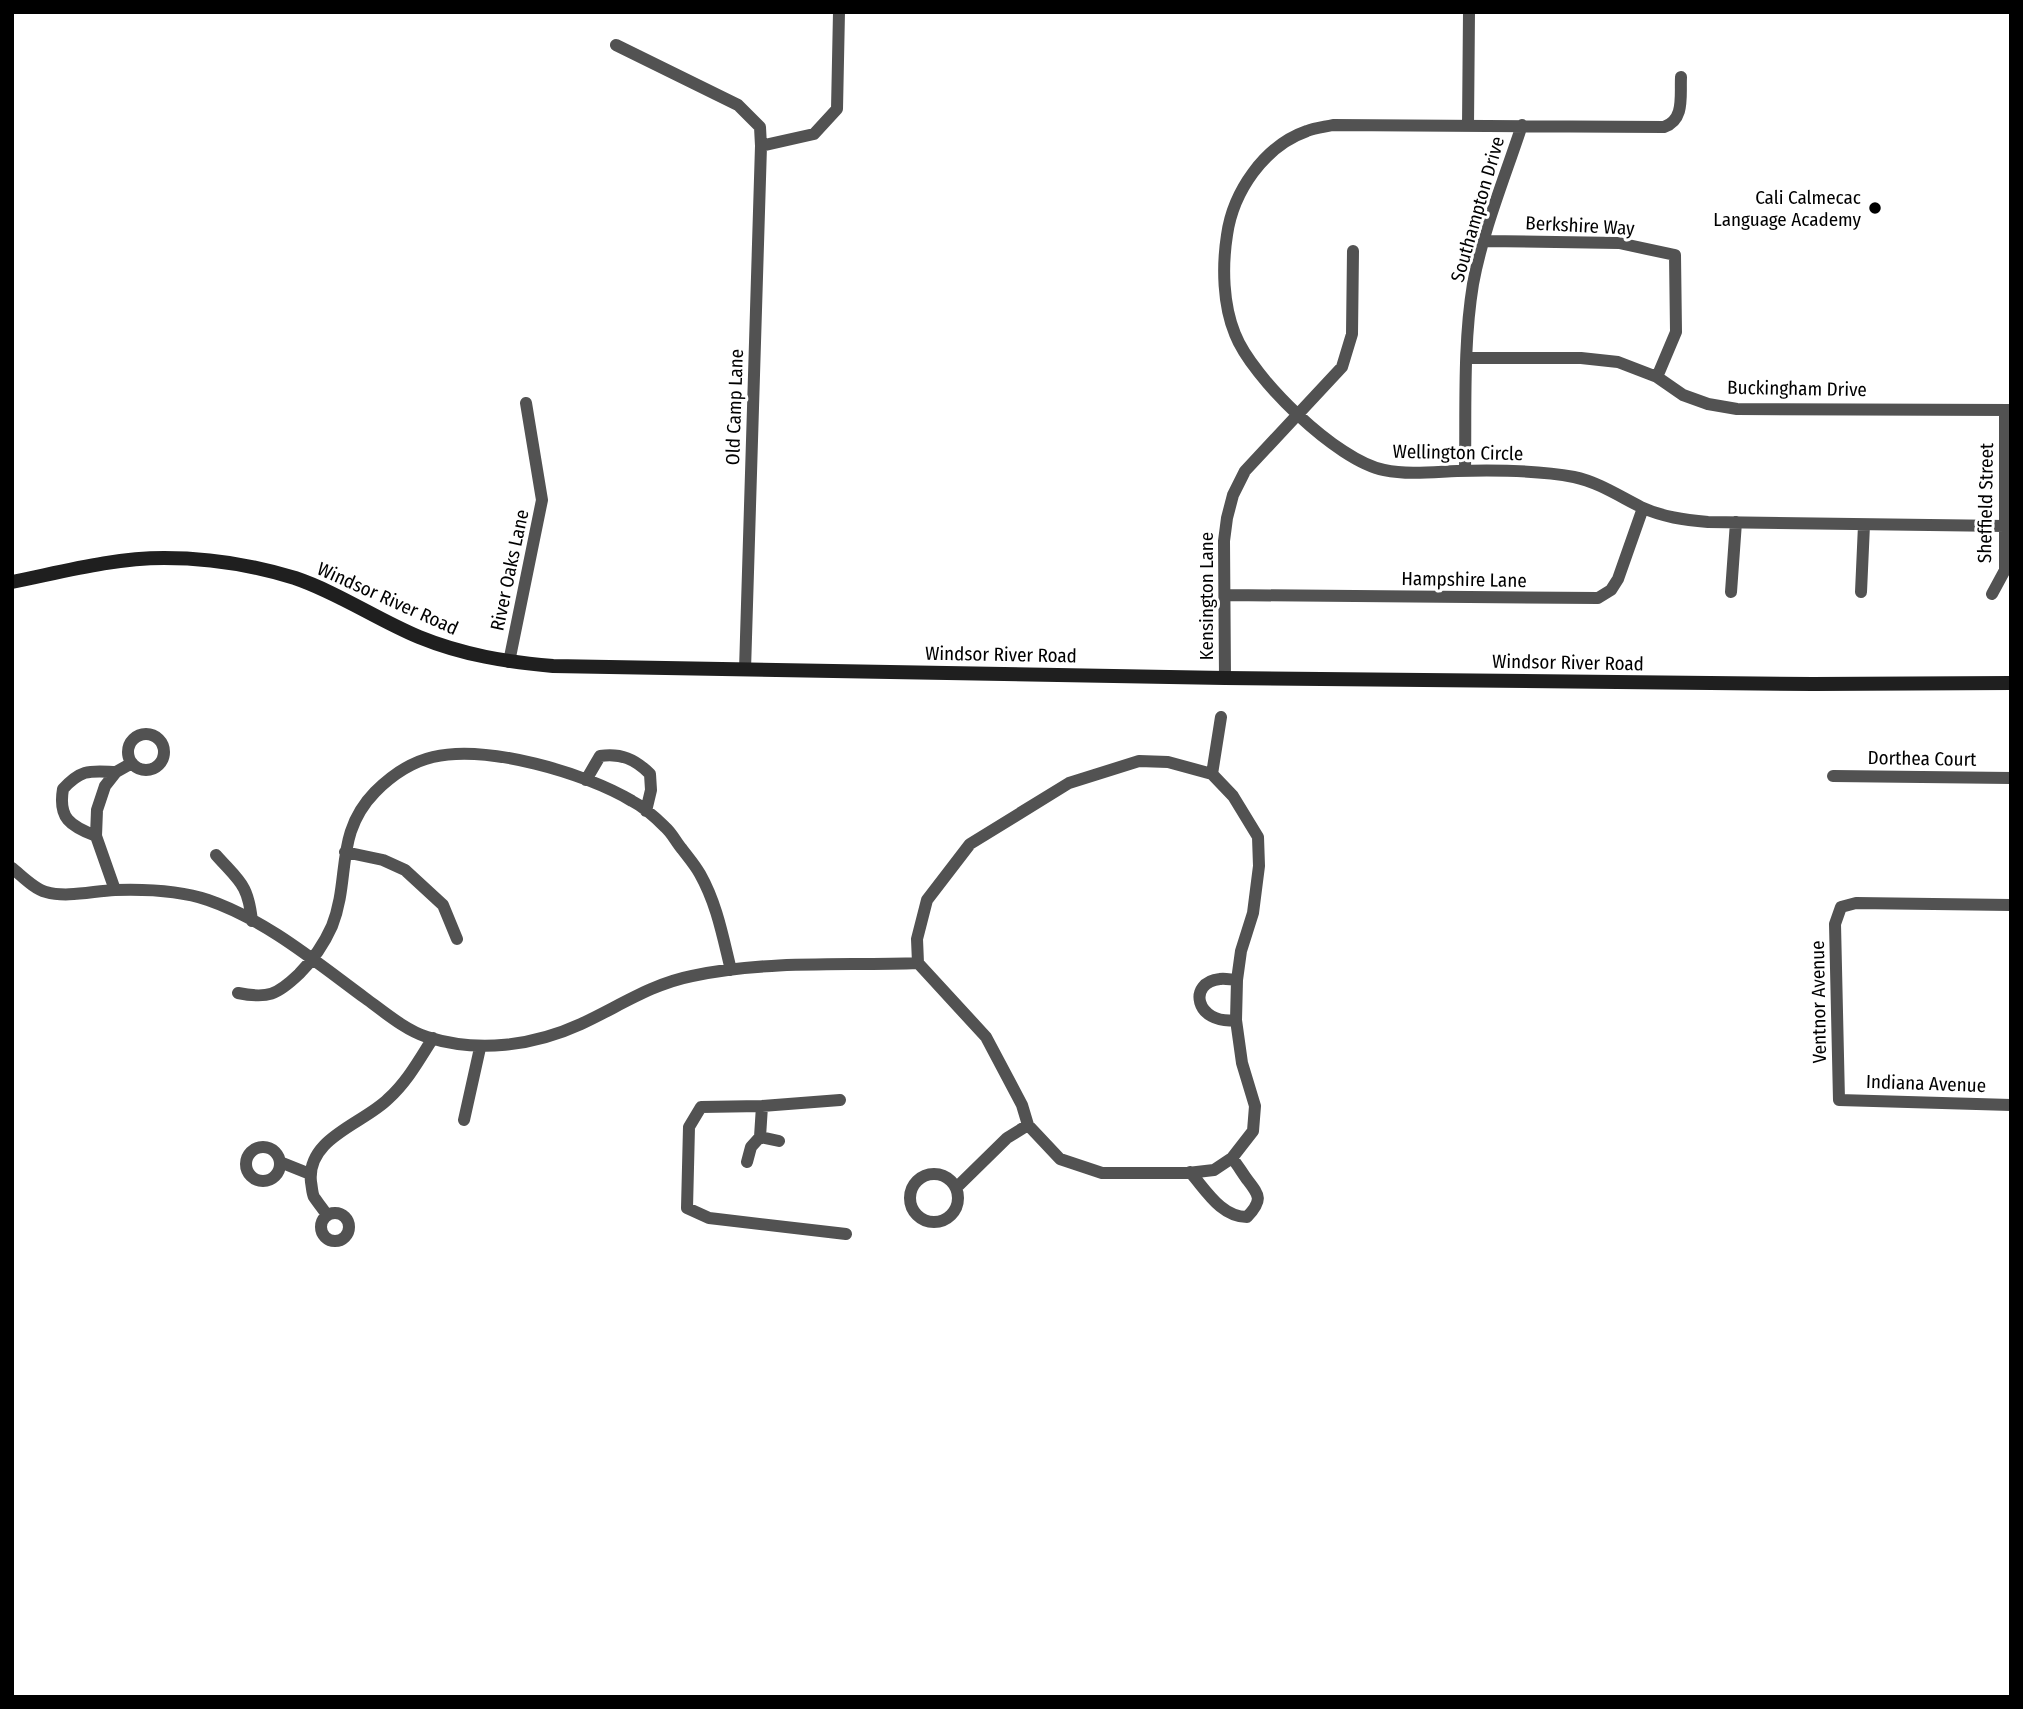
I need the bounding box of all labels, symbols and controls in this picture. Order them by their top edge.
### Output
street label: Southampton Drive [1446,134,1509,285]
place label: Cali Calmecac Language Academy [1713,186,1862,231]
marker: Cali Calmecac Language Academy [1867,200,1883,216]
street label: Berkshire Way [1525,211,1636,240]
street label: Old Camp Lane [721,348,748,466]
street label: Buckingham Drive [1727,376,1867,401]
street label: Wellington Circle [1393,440,1523,465]
street label: Sheffield Street [1973,442,1998,563]
street label: River Oaks Lane [485,507,534,633]
street label: Kensington Lane [1195,532,1218,660]
street label: Windsor River Road [314,557,462,640]
street label: Hampshire Lane [1401,567,1527,592]
street label: Windsor River Road [925,642,1077,667]
street label: Windsor River Road [1492,650,1644,675]
street label: Dorthea Court [1867,746,1977,771]
street label: Ventnor Avenue [1806,940,1831,1064]
street label: Indiana Avenue [1866,1070,1986,1097]

